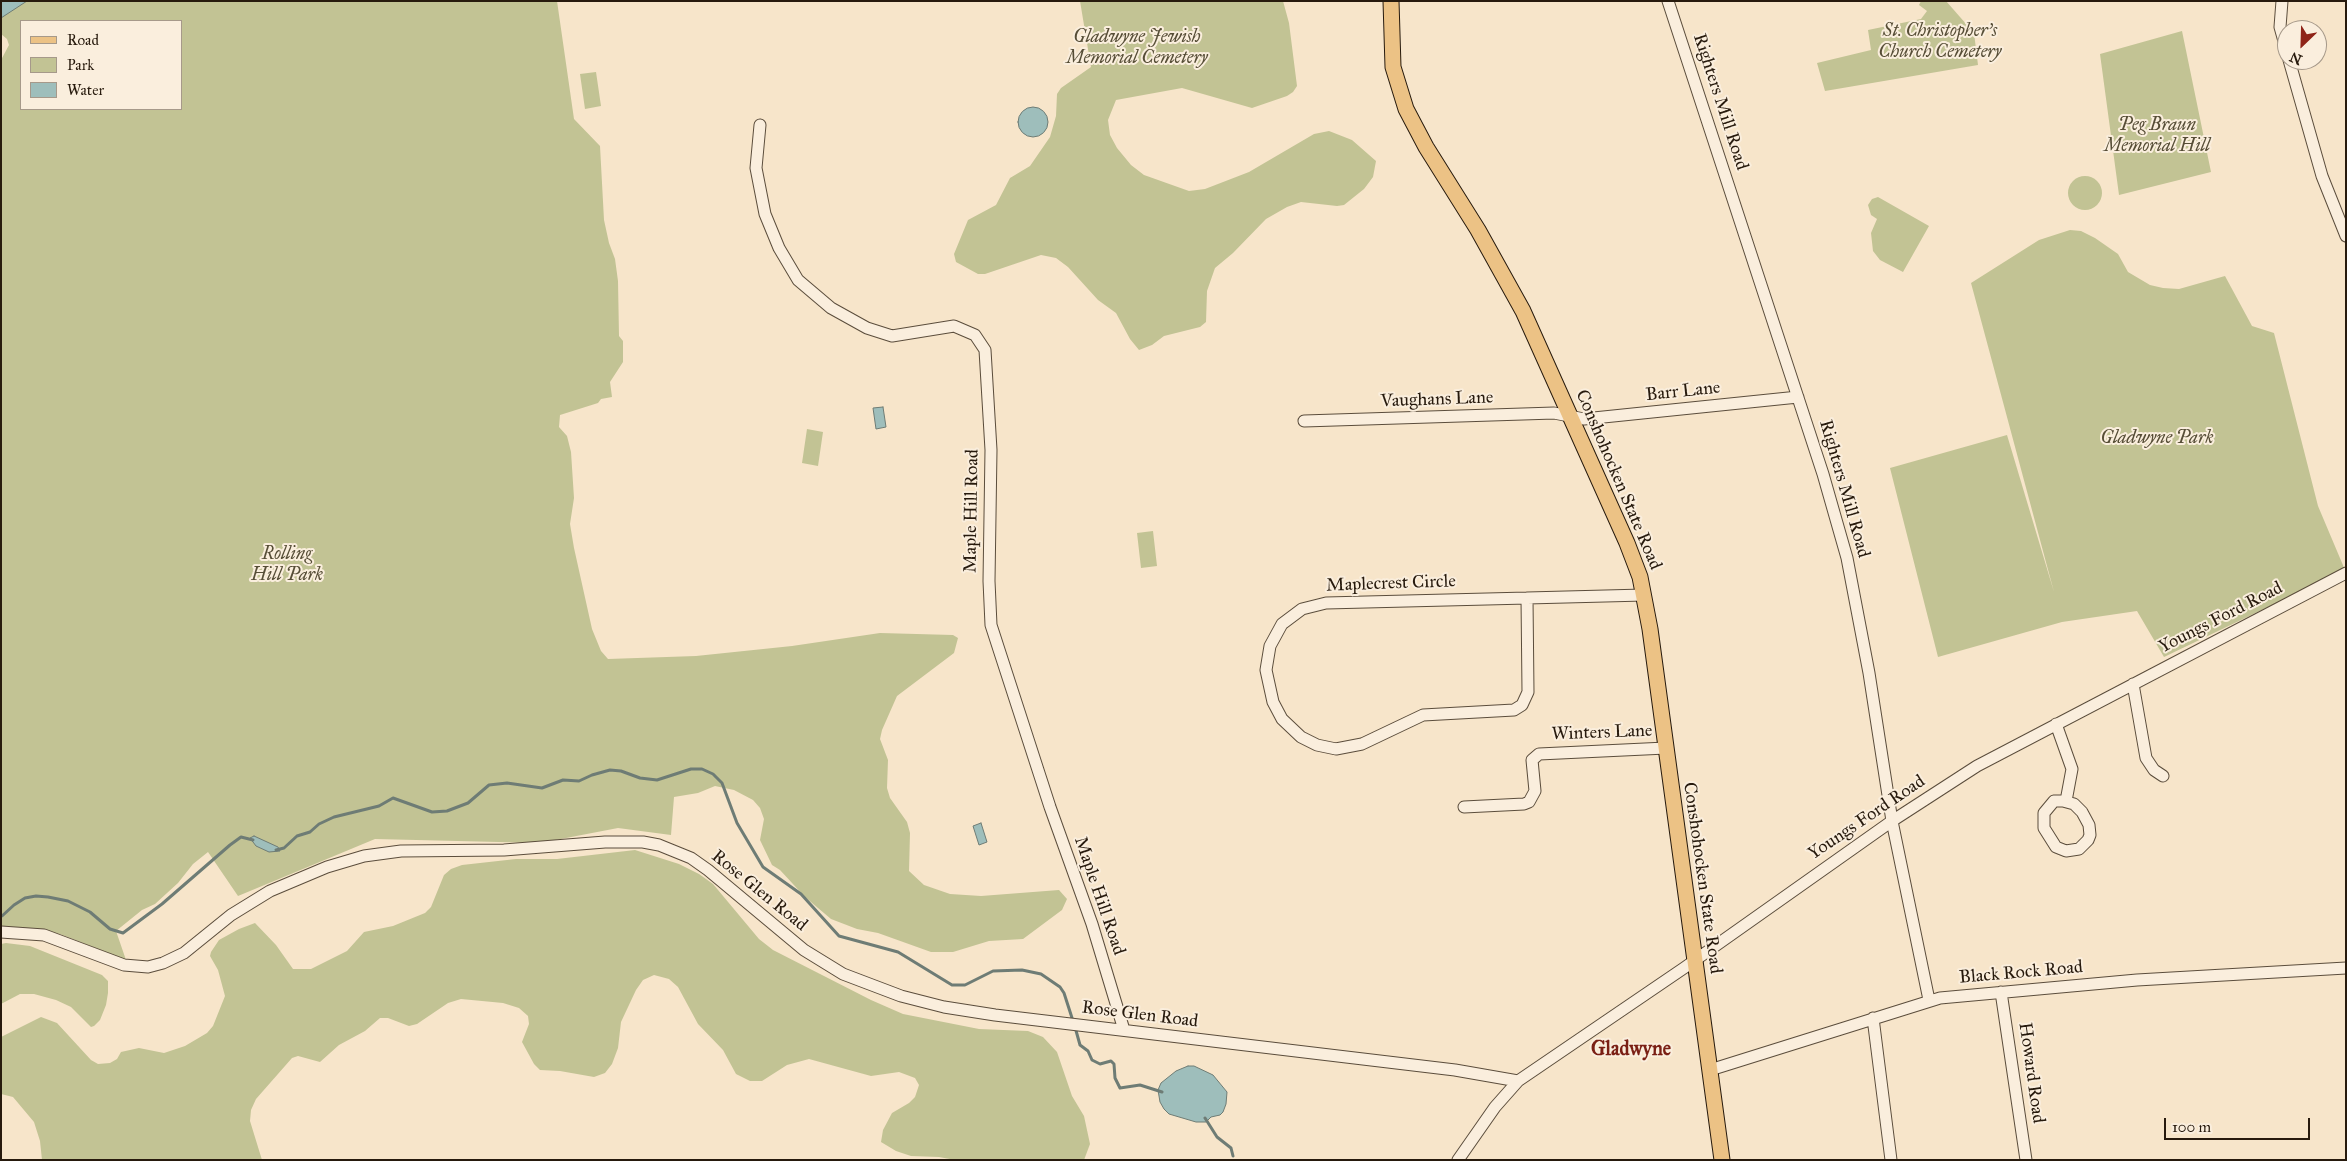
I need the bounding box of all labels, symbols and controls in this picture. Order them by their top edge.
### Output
legend [20,20,182,110]
north arrow [2277,20,2327,70]
park label: St. Christopher’s Church Cemetery [1878,21,2002,64]
park label: Gladwyne Jewish Memorial Cemetery [1066,27,1208,70]
text: Road [67,31,99,49]
street label: Righters Mill Road [1688,31,1752,173]
text: N [2287,48,2305,68]
text: Park [67,56,94,74]
text: Water [67,81,104,99]
park label: Peg Braun Memorial Hill [2104,115,2210,158]
street label: Barr Lane [1645,377,1721,407]
street label: Vaughans Lane [1380,387,1494,413]
street label: Conshohocken State Road [1570,387,1666,573]
street label: Righters Mill Road [1814,418,1874,560]
park label: Gladwyne Park [2101,428,2213,450]
street label: Maple Hill Road [960,449,984,573]
park label: Rolling Hill Park [251,544,323,586]
street label: Maplecrest Circle [1326,571,1456,597]
street label: Youngs Ford Road [2156,578,2286,658]
street label: Winters Lane [1551,720,1653,746]
street label: Youngs Ford Road [1805,771,1929,865]
street label: Conshohocken State Road [1678,781,1726,975]
street label: Maple Hill Road [1069,834,1129,958]
street label: Rose Glen Road [707,846,811,936]
street label: Black Rock Road [1958,957,2084,989]
street label: Rose Glen Road [1081,997,1199,1033]
street label: Howard Road [2013,1021,2049,1125]
district label: Gladwyne [1591,1038,1671,1062]
scale bar [2167,1108,2313,1140]
text: 100 m [2172,1118,2211,1136]

